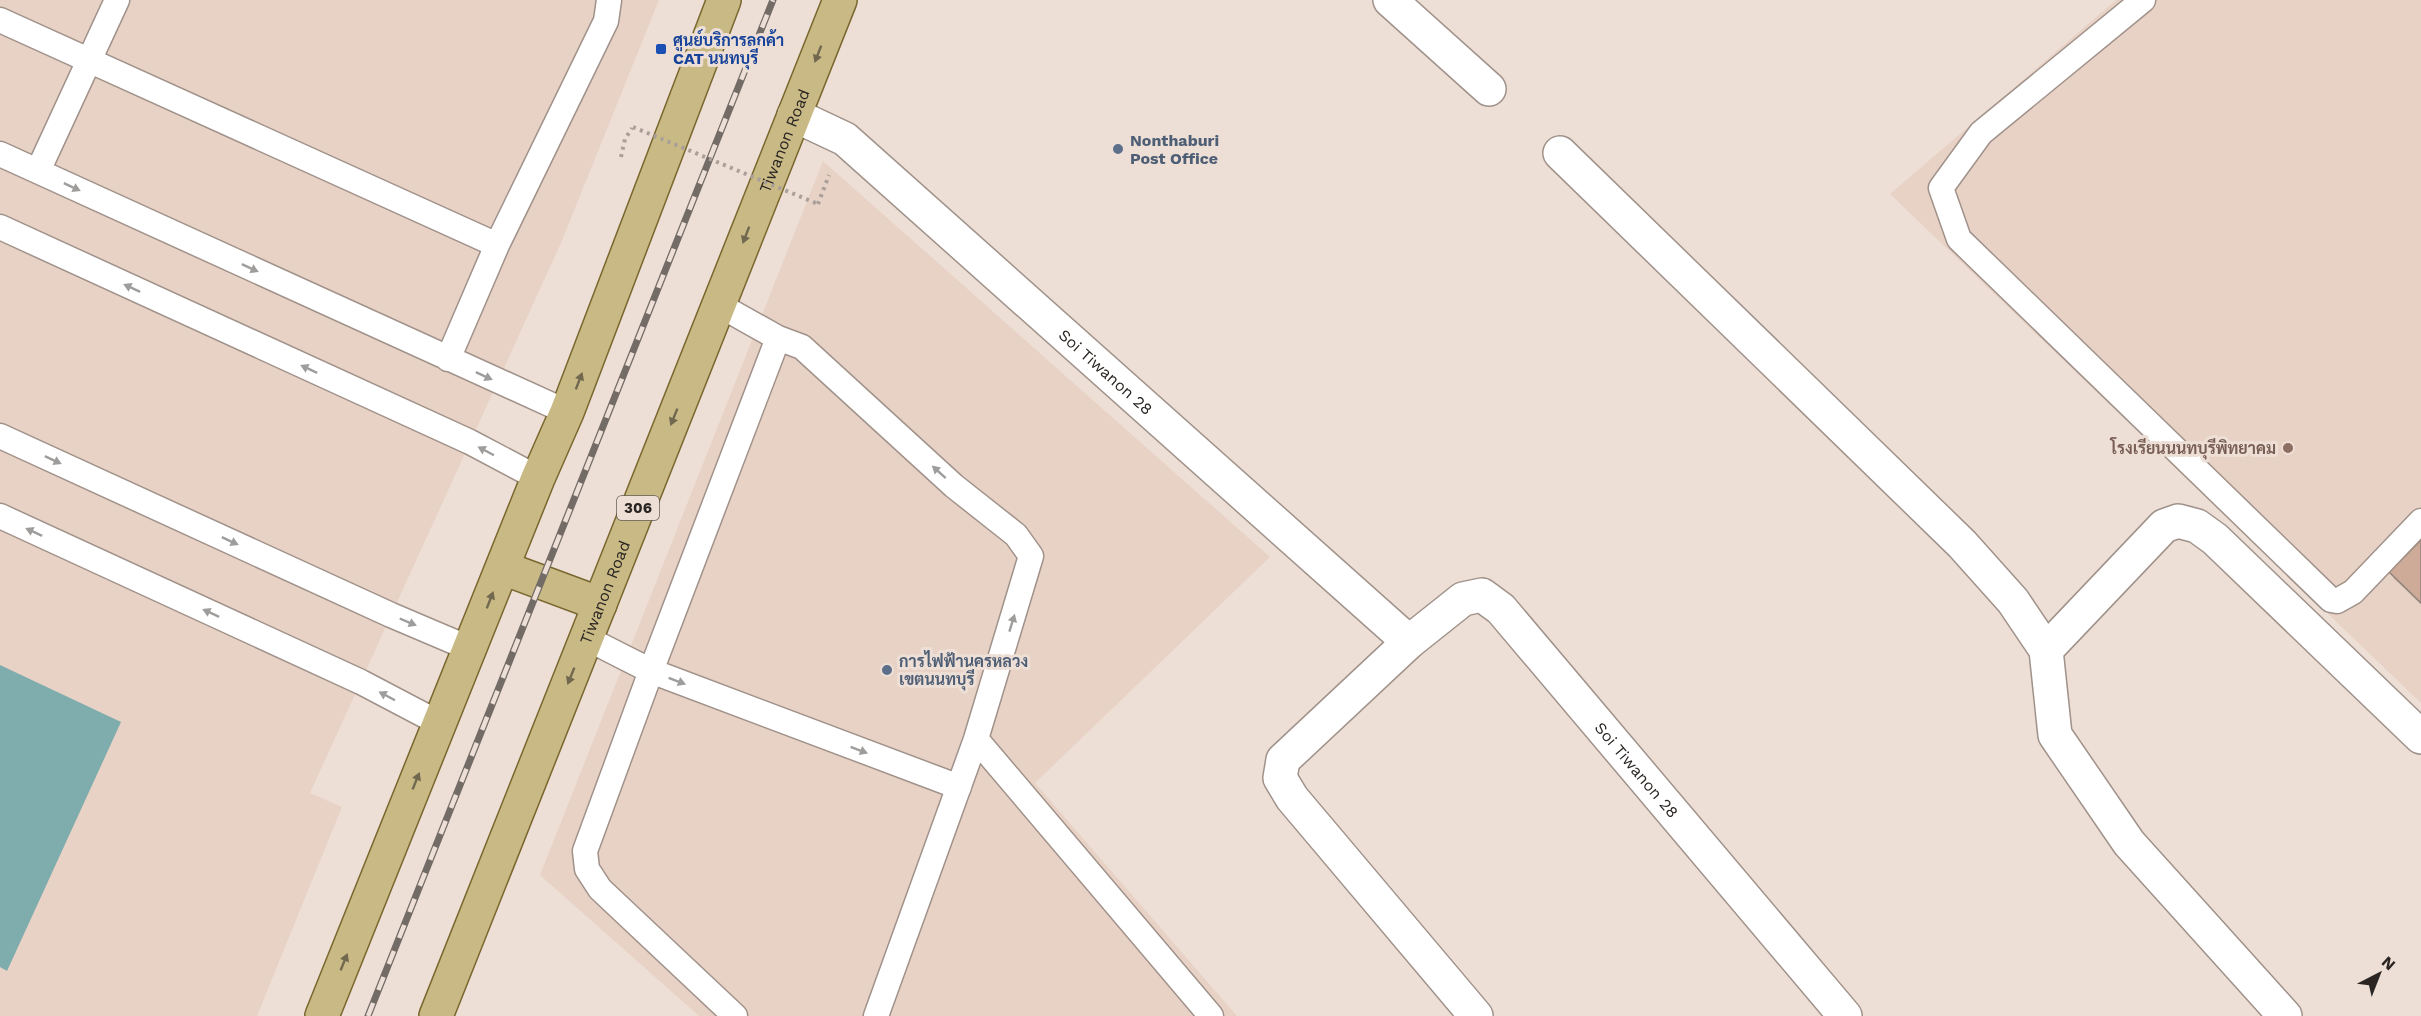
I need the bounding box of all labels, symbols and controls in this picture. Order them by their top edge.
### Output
place label: ศูนย์บริการลูกค้า CAT นนทบุรี [673,29,784,70]
marker: ศูนย์บริการลูกค้า CAT นนทบุรี [654,42,668,56]
one-way arrow [812,45,822,63]
street label: Tiwanon Road [755,86,814,195]
place label: Nonthaburi Post Office [1130,131,1219,168]
marker: Nonthaburi Post Office [1111,142,1125,156]
one-way arrow [64,182,81,191]
one-way arrow [741,227,751,245]
one-way arrow [241,263,259,273]
one-way arrow [124,283,141,292]
street label: Soi Tiwanon 28 [1055,325,1156,419]
one-way arrow [300,364,318,374]
one-way arrow [475,371,493,381]
one-way arrow [575,372,585,390]
one-way arrow [669,408,678,426]
place label: โรงเรียนนนทบุรีพิทยาคม [2109,437,2276,460]
marker: โรงเรียนนนทบุรีพิทยาคม [2281,441,2295,455]
one-way arrow [478,446,495,456]
one-way arrow [45,455,63,465]
one-way arrow [932,466,947,479]
road number: 306 [617,496,659,520]
one-way arrow [25,527,42,536]
one-way arrow [222,537,239,546]
street label: Tiwanon Road [576,538,634,647]
one-way arrow [485,591,495,609]
one-way arrow [201,608,219,618]
one-way arrow [1008,614,1017,632]
one-way arrow [399,618,417,627]
place label: การไฟฟ้านครหลวง เขตนนทบุรี [899,650,1028,691]
marker: การไฟฟ้านครหลวง เขตนนทบุรี [880,663,894,677]
one-way arrow [566,667,575,685]
one-way arrow [668,677,686,687]
one-way arrow [379,691,396,701]
street label: Soi Tiwanon 28 [1591,718,1682,822]
one-way arrow [851,745,869,755]
one-way arrow [411,771,421,789]
north arrow [2349,944,2409,1004]
one-way arrow [339,952,349,970]
text: N [2378,952,2399,974]

